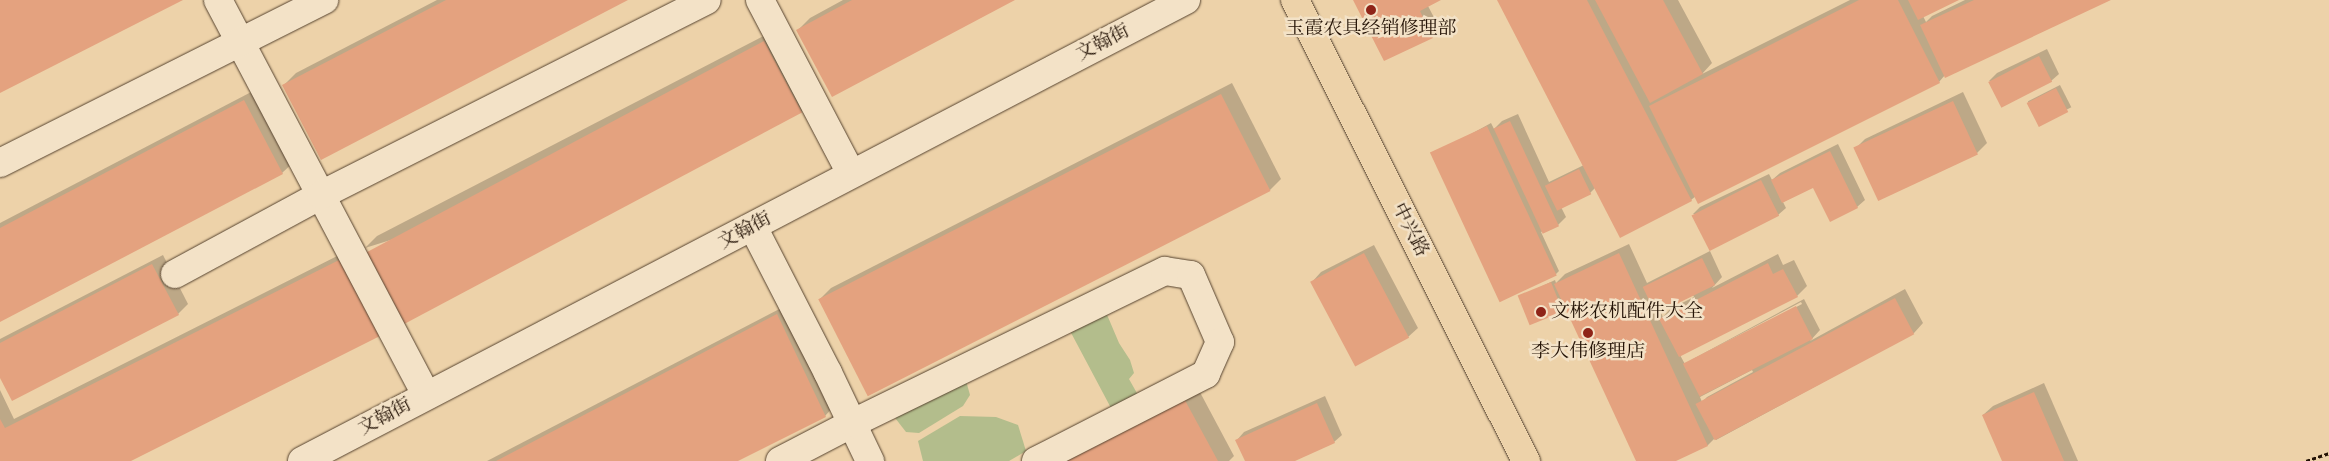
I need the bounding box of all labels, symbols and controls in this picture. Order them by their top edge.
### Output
marker: 玉霞农具经销修理部 [1365,4,1377,16]
place label: 玉霞农具经销修理部 [1286,18,1456,40]
street label: 文翰街 [1072,20,1134,66]
street label: 中兴路 [1387,199,1433,261]
street label: 文翰街 [714,208,776,254]
place label: 文彬农机配件大全 [1551,301,1703,323]
marker: 文彬农机配件大全 [1535,306,1547,318]
marker: 李大伟修理店 [1582,327,1594,339]
place label: 李大伟修理店 [1531,341,1645,363]
street label: 文翰街 [354,394,416,440]

